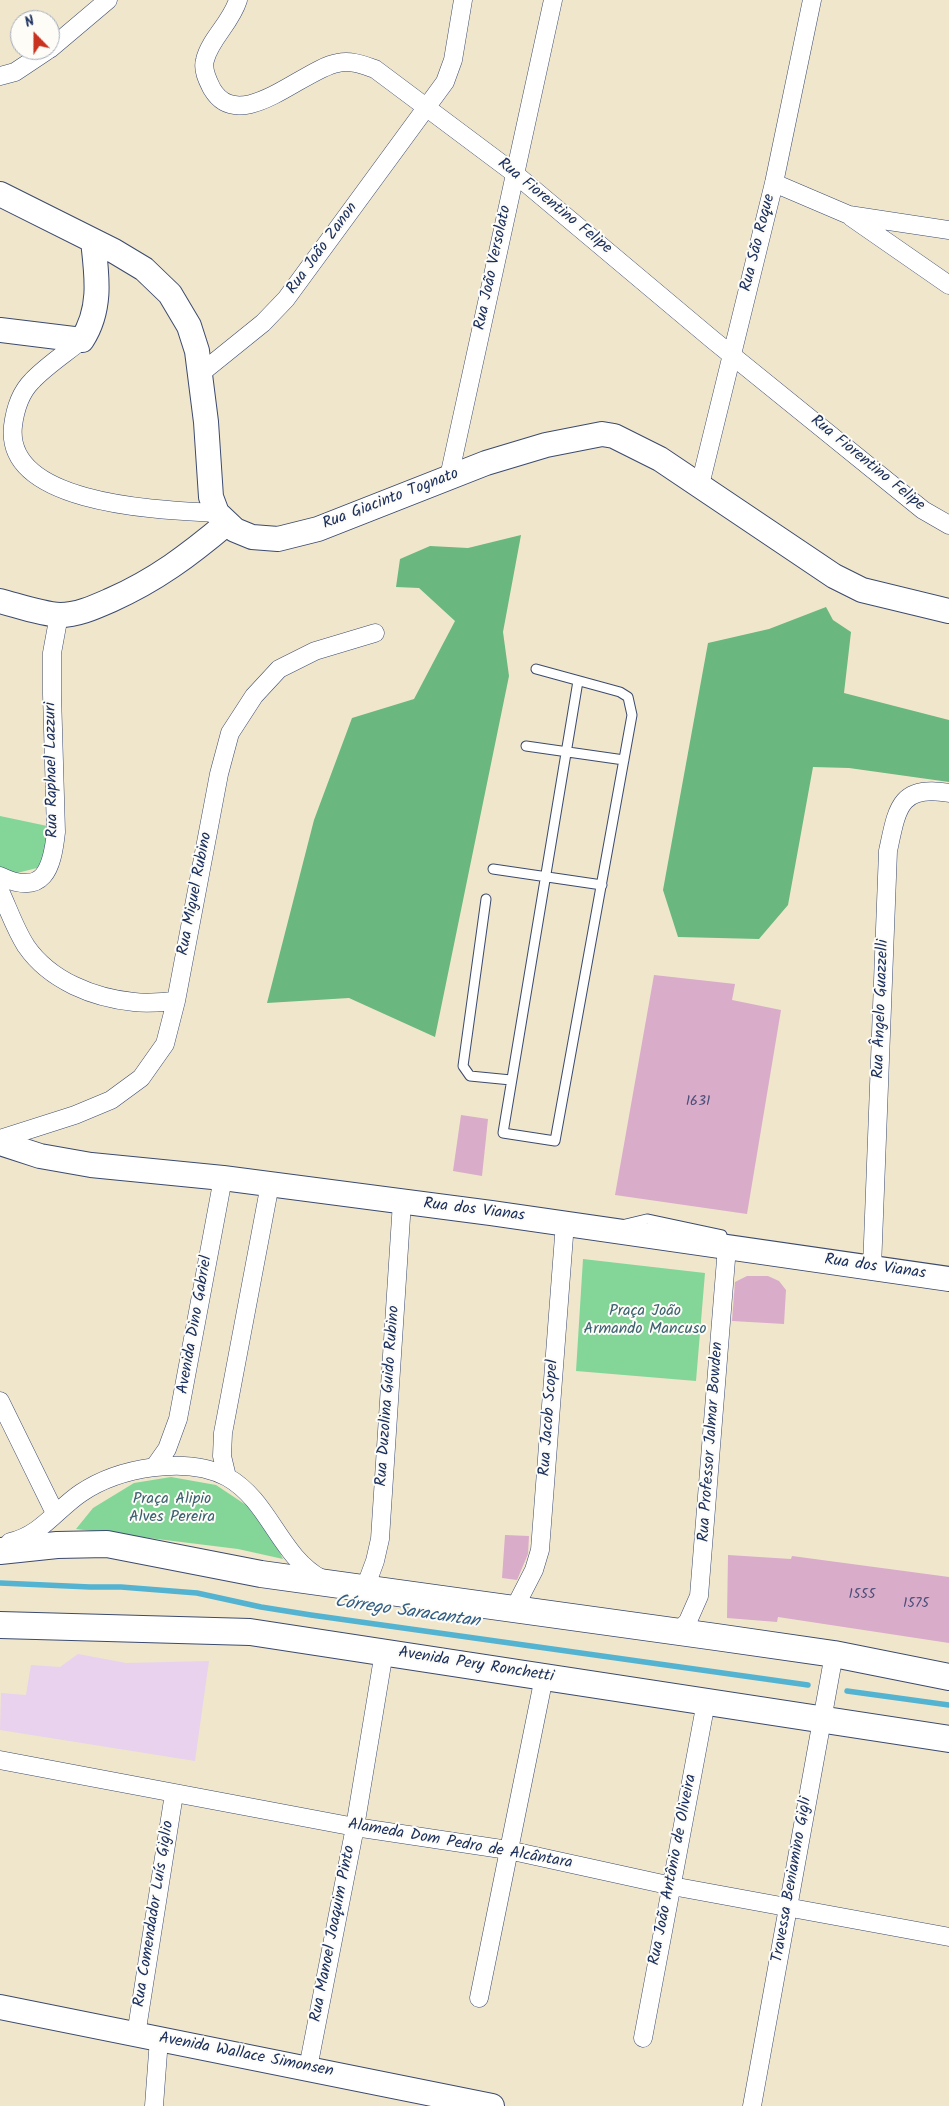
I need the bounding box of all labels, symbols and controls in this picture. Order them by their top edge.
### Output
north arrow [10,10,60,60]
text: N [22,10,38,34]
street label: Rua Fiorentino Felipe [493,155,615,259]
street label: Rua São Roque [738,192,780,294]
street label: Rua João Zanon [283,199,363,299]
street label: Rua João Versolato [471,204,517,332]
street label: Rua Fiorentino Felipe [806,412,928,516]
street label: Rua Giacinto Tognato [320,465,462,535]
street label: Rua Raphael Lazzuri [42,702,64,838]
street label: Rua Miguel Rubino [175,831,217,957]
street label: Rua Ângelo Guazzelli [870,939,894,1079]
house number: 1631 [686,1095,710,1111]
street label: Rua dos Vianas [422,1195,526,1227]
street label: Rua dos Vianas [823,1251,927,1285]
street label: Avenida Dino Gabriel [174,1254,218,1396]
park label: Praça João Armando Mancuso [584,1302,706,1340]
street label: Rua Duzolina Guido Rubino [373,1305,405,1487]
street label: Rua Professor Jalmar Bowden [695,1341,729,1543]
street label: Rua Jacob Scopel [536,1359,564,1477]
park label: Praça Alipio Alves Pereira [129,1490,215,1528]
house number: 1555 [849,1588,875,1604]
water label: Córrego Saracantan [333,1592,481,1634]
house number: 1575 [903,1597,929,1613]
street label: Avenida Pery Ronchetti [397,1644,555,1688]
street label: Rua João Antônio de Oliveira [646,1773,702,1967]
street label: Travessa Beniamino Gigli [769,1796,817,1964]
street label: Alameda Dom Pedro de Alcântara [346,1816,574,1874]
street label: Rua Comendador Luís Giglio [131,1819,179,2009]
street label: Rua Manoel Joaquim Pinto [307,1844,361,2024]
street label: Avenida Wallace Simonsen [157,2030,335,2082]

